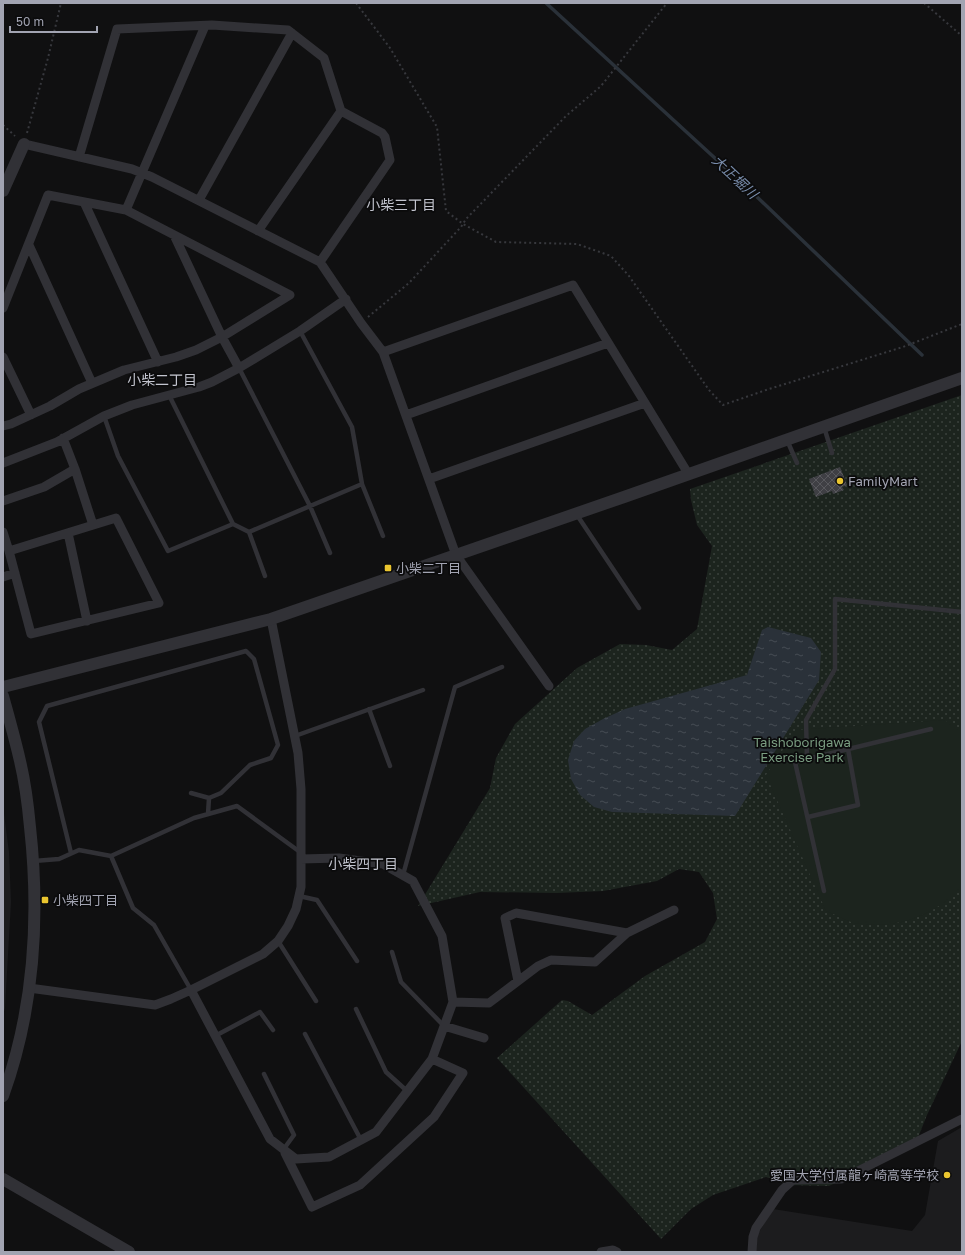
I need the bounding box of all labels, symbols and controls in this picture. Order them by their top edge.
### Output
scale bar [10,8,97,34]
text: 50 m [16,14,44,29]
water label: 大正堀川 [709,151,763,203]
district label: 小柴三丁目 [366,196,436,213]
district label: 小柴二丁目 [127,371,197,388]
place label: FamilyMart [848,473,918,489]
marker: FamilyMart [835,476,845,486]
place label: 小柴二丁目 [396,560,461,576]
marker: 小柴二丁目 [383,563,393,573]
park label: Taishoborigawa Exercise Park [753,734,851,765]
district label: 小柴四丁目 [328,855,398,872]
place label: 小柴四丁目 [53,892,118,908]
marker: 小柴四丁目 [40,895,50,905]
place label: 愛国大学付属龍ヶ崎高等学校 [770,1167,939,1183]
marker: 愛国大学付属龍ヶ崎高等学校 [942,1170,952,1180]

